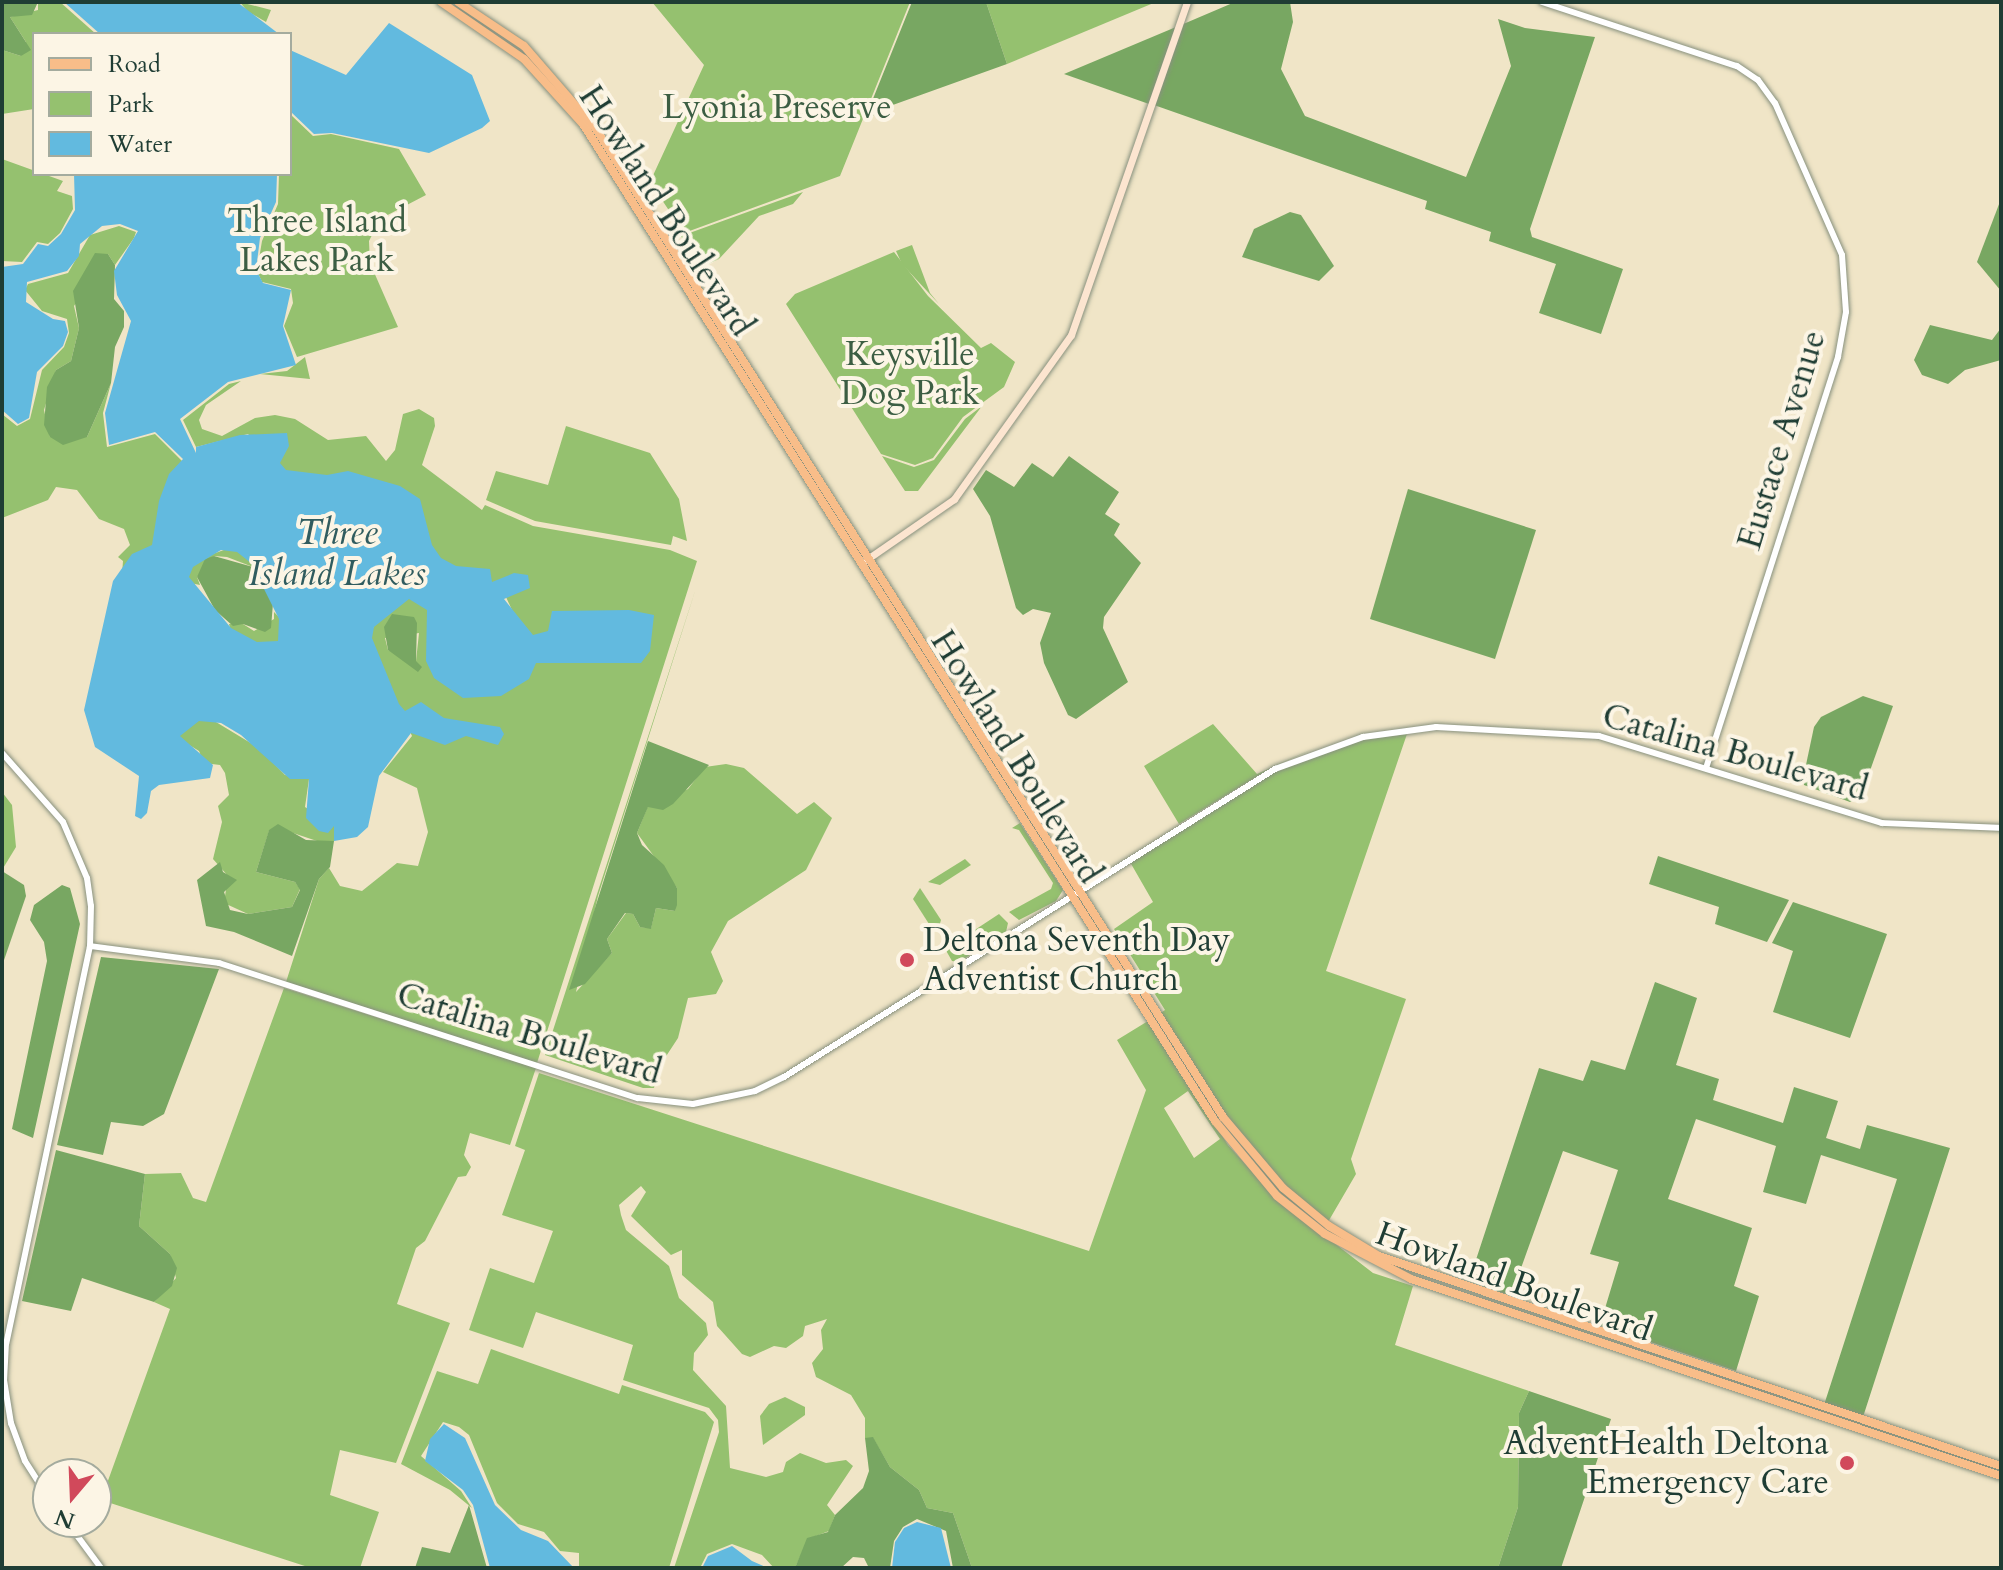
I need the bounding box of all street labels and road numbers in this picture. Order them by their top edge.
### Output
street label: Howland Boulevard [570,78,762,344]
street label: Eustace Avenue [1729,326,1835,554]
street label: Howland Boulevard [922,623,1110,891]
street label: Catalina Boulevard [1598,696,1872,810]
street label: Catalina Boulevard [392,974,666,1094]
street label: Howland Boulevard [1370,1213,1658,1351]

